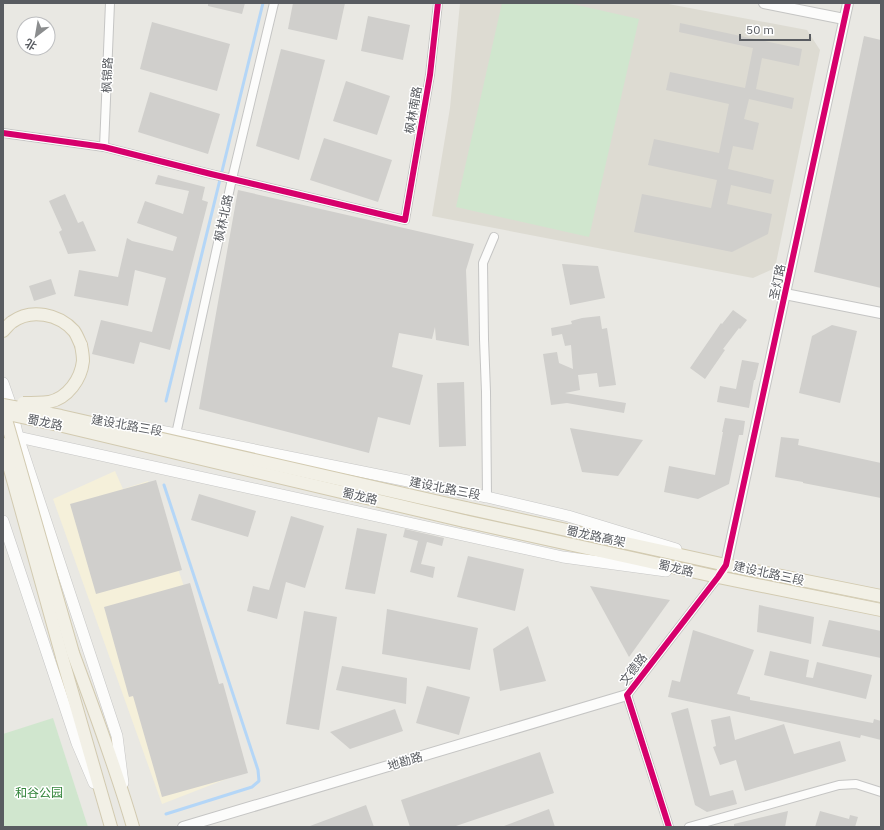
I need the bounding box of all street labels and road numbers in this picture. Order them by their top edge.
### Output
street label: 枫锦路 [99,57,115,93]
street label: 枫林南路 [401,85,425,135]
street label: 枫林北路 [211,193,235,243]
street label: 圣灯路 [766,263,788,301]
street label: 蜀龙路 [26,411,64,433]
street label: 建设北路三段 [90,411,164,439]
street label: 建设北路三段 [408,474,482,502]
street label: 蜀龙路 [341,485,379,507]
street label: 蜀龙路高架 [565,522,627,550]
street label: 蜀龙路 [657,557,695,579]
street label: 建设北路三段 [732,558,806,588]
street label: 文德路 [616,650,650,688]
street label: 地勘路 [386,749,424,773]

